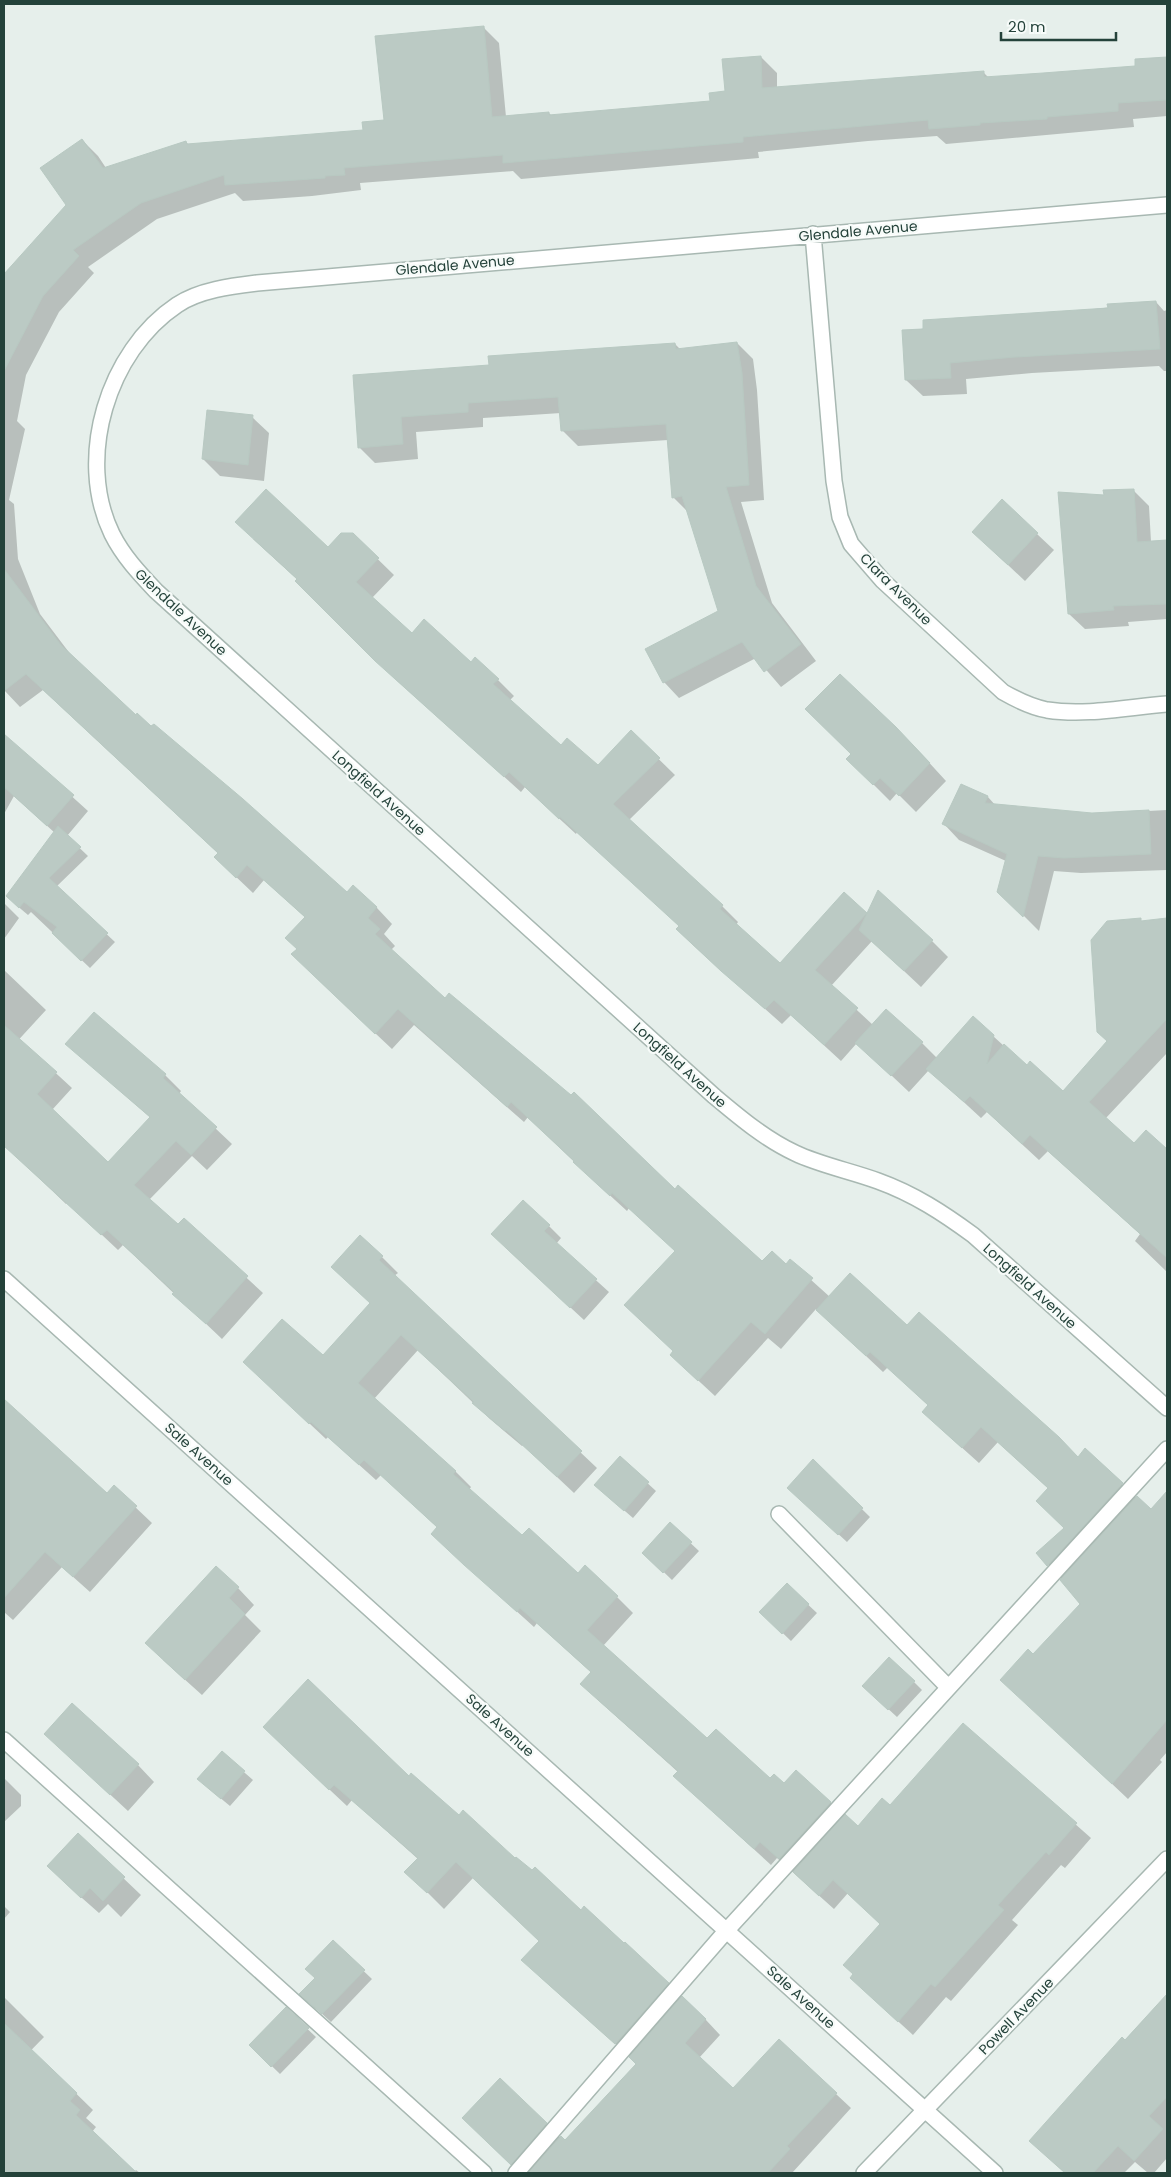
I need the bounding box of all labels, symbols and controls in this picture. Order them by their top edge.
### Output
scale bar [1001,10,1116,42]
text: 20 m [1008,16,1046,37]
street label: Glendale Avenue [798,216,919,246]
street label: Glendale Avenue [395,250,516,280]
street label: Clara Avenue [855,548,937,630]
street label: Glendale Avenue [131,564,232,660]
street label: Longfield Avenue [328,746,430,841]
street label: Longfield Avenue [629,1018,731,1113]
street label: Longfield Avenue [979,1239,1081,1334]
street label: Sale Avenue [160,1418,238,1490]
street label: Sale Avenue [461,1689,539,1761]
street label: Sale Avenue [762,1961,840,2033]
street label: Powell Avenue [974,1973,1058,2059]

